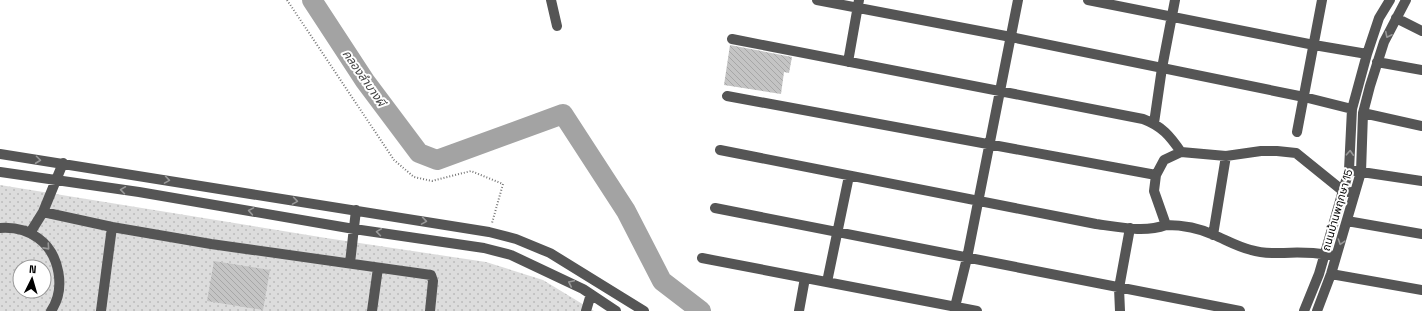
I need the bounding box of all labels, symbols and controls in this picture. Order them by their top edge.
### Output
one-way arrow [1385,30,1393,38]
water label: คลองลำบางผี [339,47,391,111]
one-way arrow [1346,150,1355,156]
one-way arrow [35,155,42,164]
street label: ถนนบ้านพฤกษา 15 [1319,167,1355,252]
one-way arrow [164,175,170,184]
one-way arrow [120,186,126,195]
one-way arrow [292,196,298,205]
one-way arrow [248,207,254,216]
one-way arrow [420,216,427,225]
one-way arrow [376,228,382,237]
one-way arrow [1337,238,1346,245]
one-way arrow [42,242,49,250]
north arrow [12,259,52,299]
text: N [29,262,37,276]
one-way arrow [567,280,575,288]

